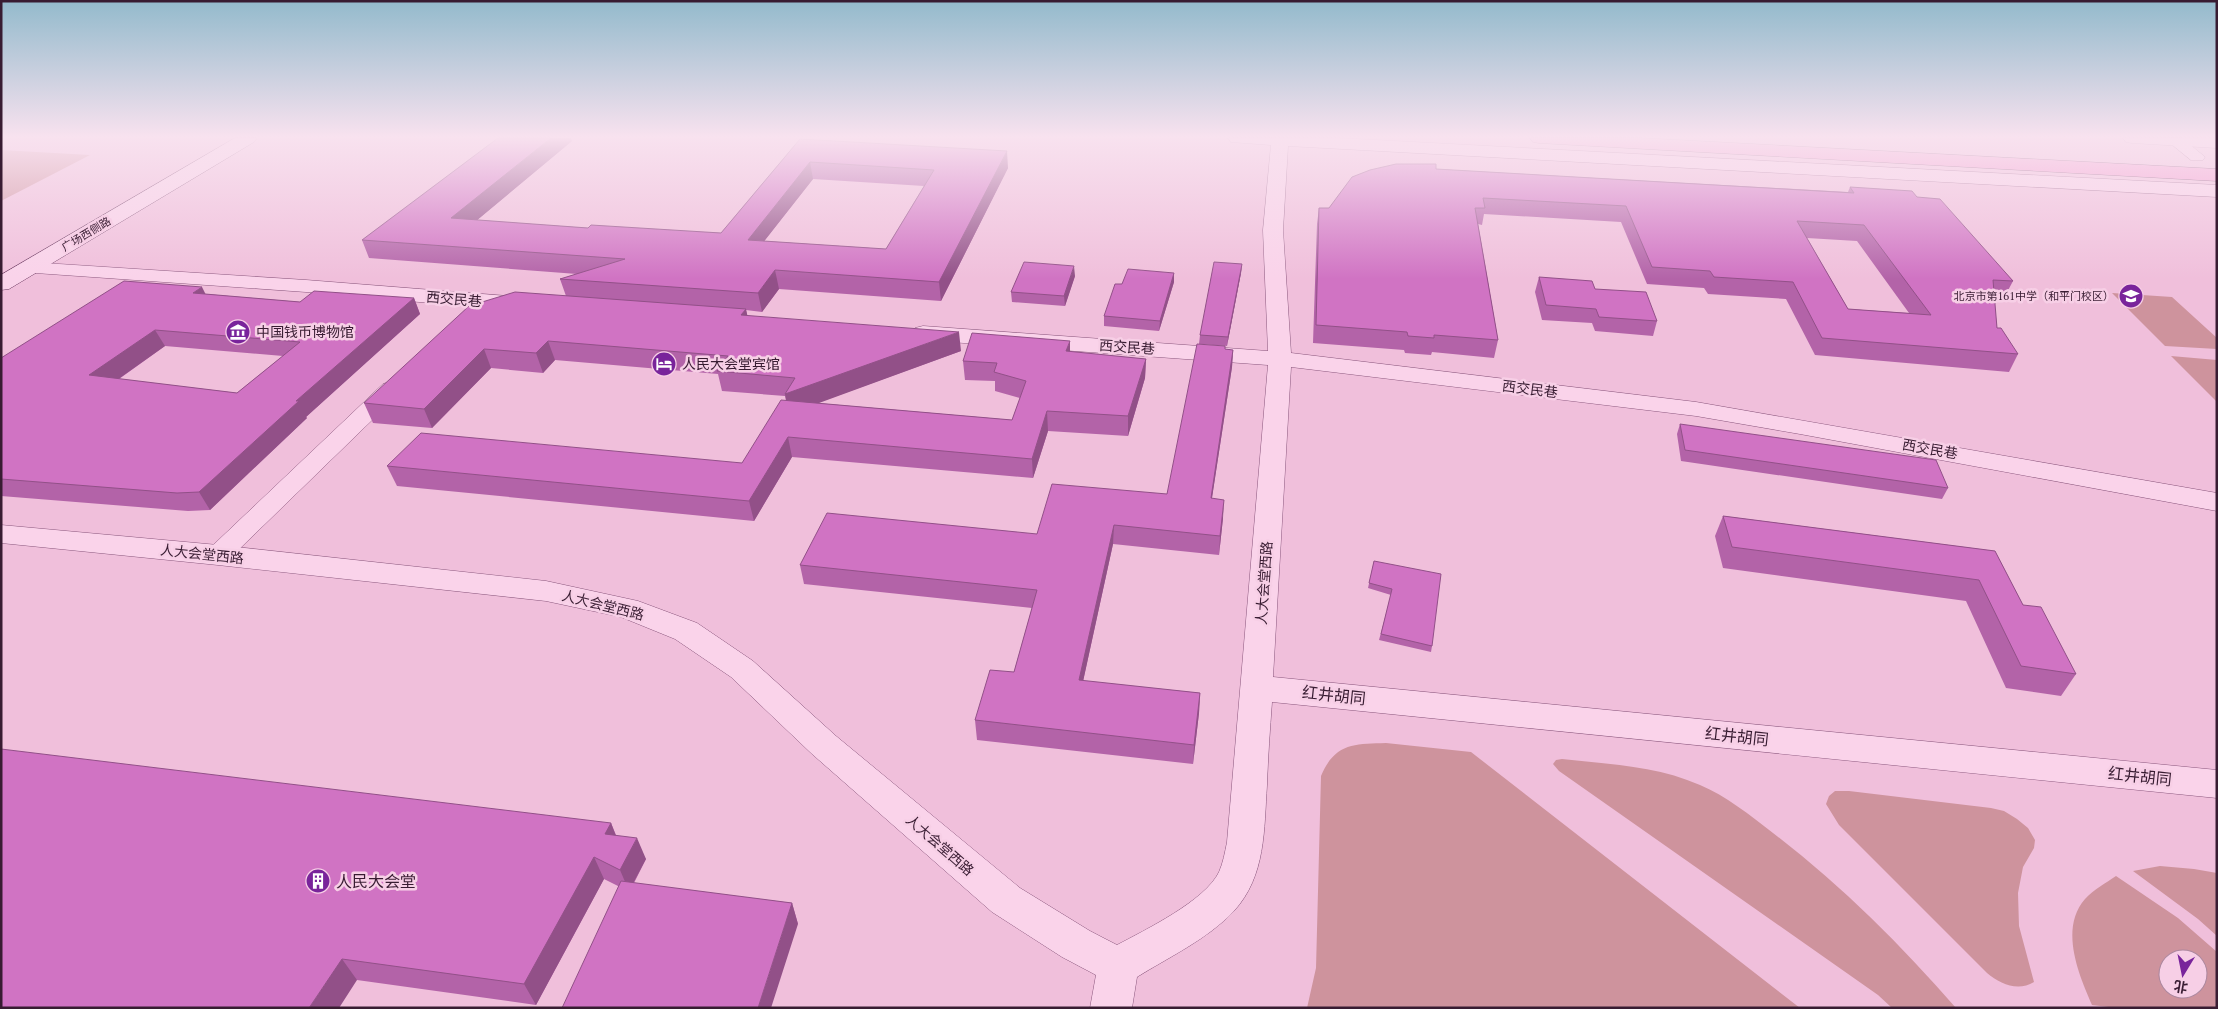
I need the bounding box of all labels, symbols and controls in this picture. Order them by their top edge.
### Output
street label: 广场西侧路 [59,214,113,254]
school or university icon: 北京市第161中学（和平门校区） [2118,283,2144,309]
street label: 西交民巷 [425,287,483,310]
place label: 北京市第161中学（和平门校区） [1953,289,2114,303]
museum icon: 中国钱币博物馆 [225,319,251,345]
place label: 中国钱币博物馆 [256,322,354,341]
street label: 西交民巷 [1098,335,1156,358]
hotel icon: 人民大会堂宾馆 [651,351,677,377]
place label: 人民大会堂宾馆 [682,354,780,373]
street label: 西交民巷 [1501,376,1559,401]
street label: 西交民巷 [1901,434,1959,463]
street label: 人大会堂西路 [159,540,245,567]
street label: 人大会堂西路 [1251,540,1276,626]
street label: 人大会堂西路 [560,585,646,624]
street label: 红井胡同 [1301,681,1367,709]
street label: 红井胡同 [1704,722,1770,750]
street label: 红井胡同 [2107,762,2173,790]
street label: 人大会堂西路 [902,810,978,879]
building icon: 人民大会堂 [305,868,331,894]
place label: 人民大会堂 [336,870,416,892]
north arrow [2158,949,2208,999]
text: 北 [2172,977,2189,998]

